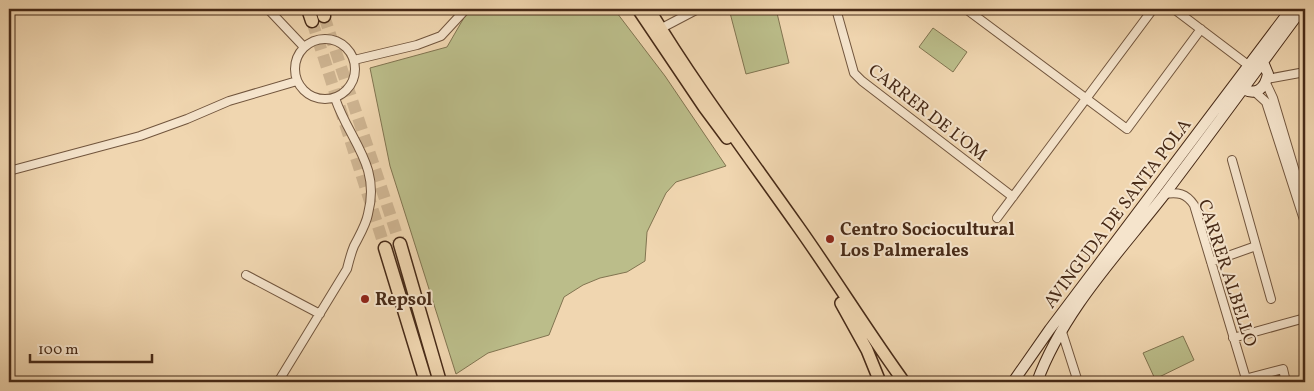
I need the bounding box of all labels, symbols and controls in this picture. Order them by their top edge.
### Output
street label: CARRER DE L'OM [862,59,992,168]
street label: AVINGUDA DE SANTA POLA [1038,114,1198,314]
street label: CARRER ALBELLO [1191,197,1262,350]
place label: Centro Sociocultural Los Palmerales [840,218,1015,264]
marker: Centro Sociocultural Los Palmerales [824,233,836,245]
place label: Repsol [375,288,432,313]
marker: Repsol [359,293,371,305]
scale bar [30,331,152,363]
text: 100 m [38,340,78,361]

